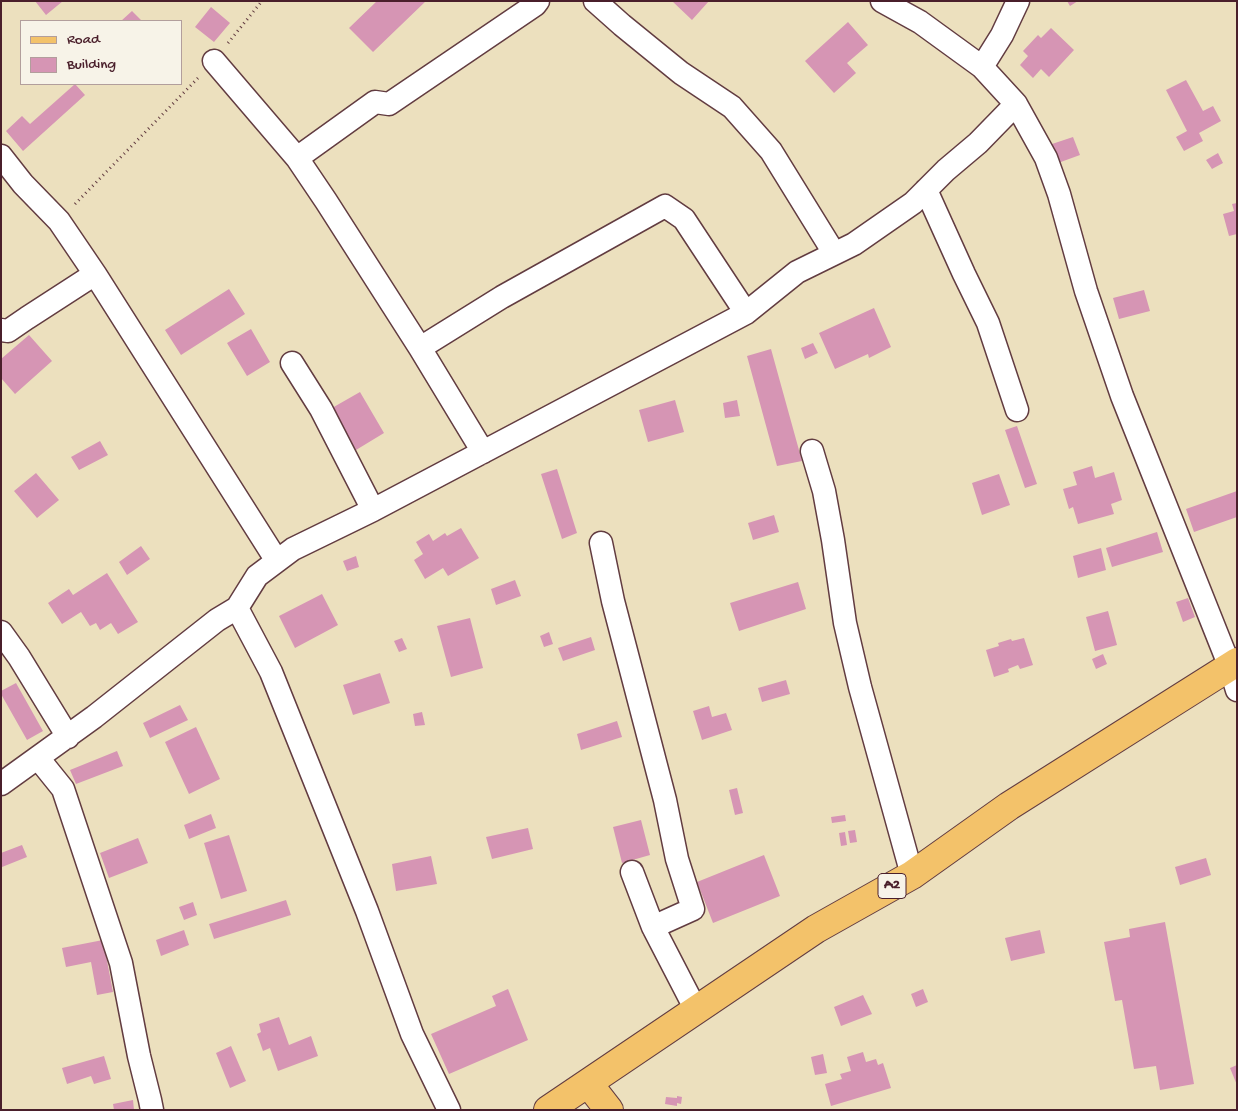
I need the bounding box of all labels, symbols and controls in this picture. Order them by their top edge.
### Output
legend [20,20,182,85]
text: Road [67,31,100,49]
text: Building [67,56,116,74]
road number: A2 [878,874,906,898]

